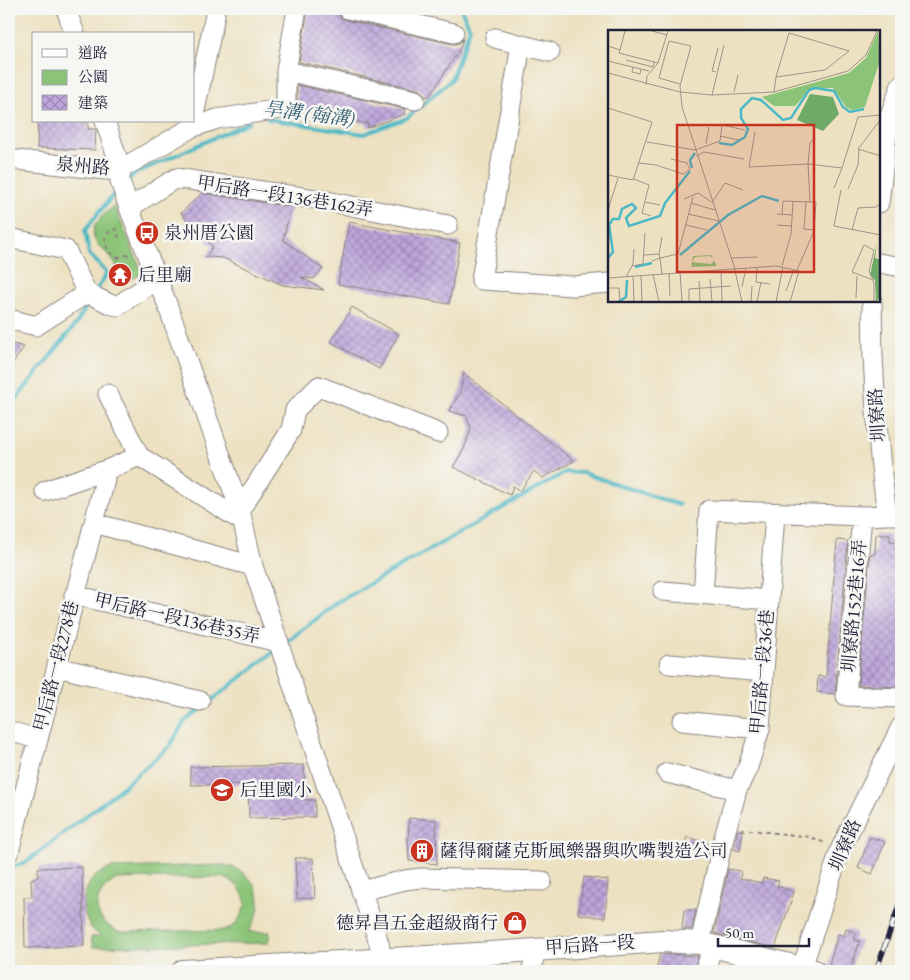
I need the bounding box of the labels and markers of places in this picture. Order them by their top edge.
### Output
bus stop icon: 泉州厝公園 [134,220,160,246]
place label: 泉州厝公園 [164,221,254,244]
temple icon: 后里廟 [107,262,133,288]
place label: 后里廟 [138,263,192,286]
school or university icon: 后里國小 [209,777,235,803]
place label: 后里國小 [240,778,312,801]
building icon: 薩得爾薩克斯風樂器與吹嘴製造公司 [409,838,435,864]
place label: 薩得爾薩克斯風樂器與吹嘴製造公司 [440,839,728,862]
shop icon: 德昇昌五金超級商行 [502,910,528,936]
place label: 德昇昌五金超級商行 [336,911,498,934]

